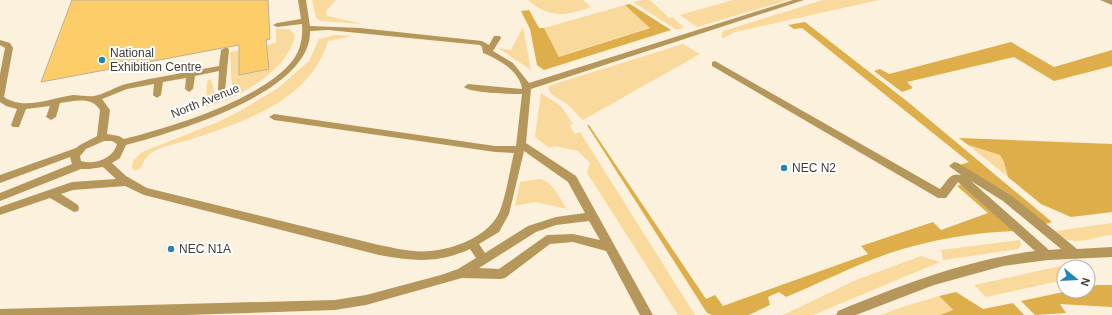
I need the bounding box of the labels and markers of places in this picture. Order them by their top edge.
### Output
place label: National Exhibition Centre [110,46,202,74]
marker: National Exhibition Centre [97,55,107,65]
place label: NEC N2 [792,161,836,175]
marker: NEC N2 [779,163,789,173]
place label: NEC N1A [179,242,231,256]
marker: NEC N1A [166,244,176,254]

